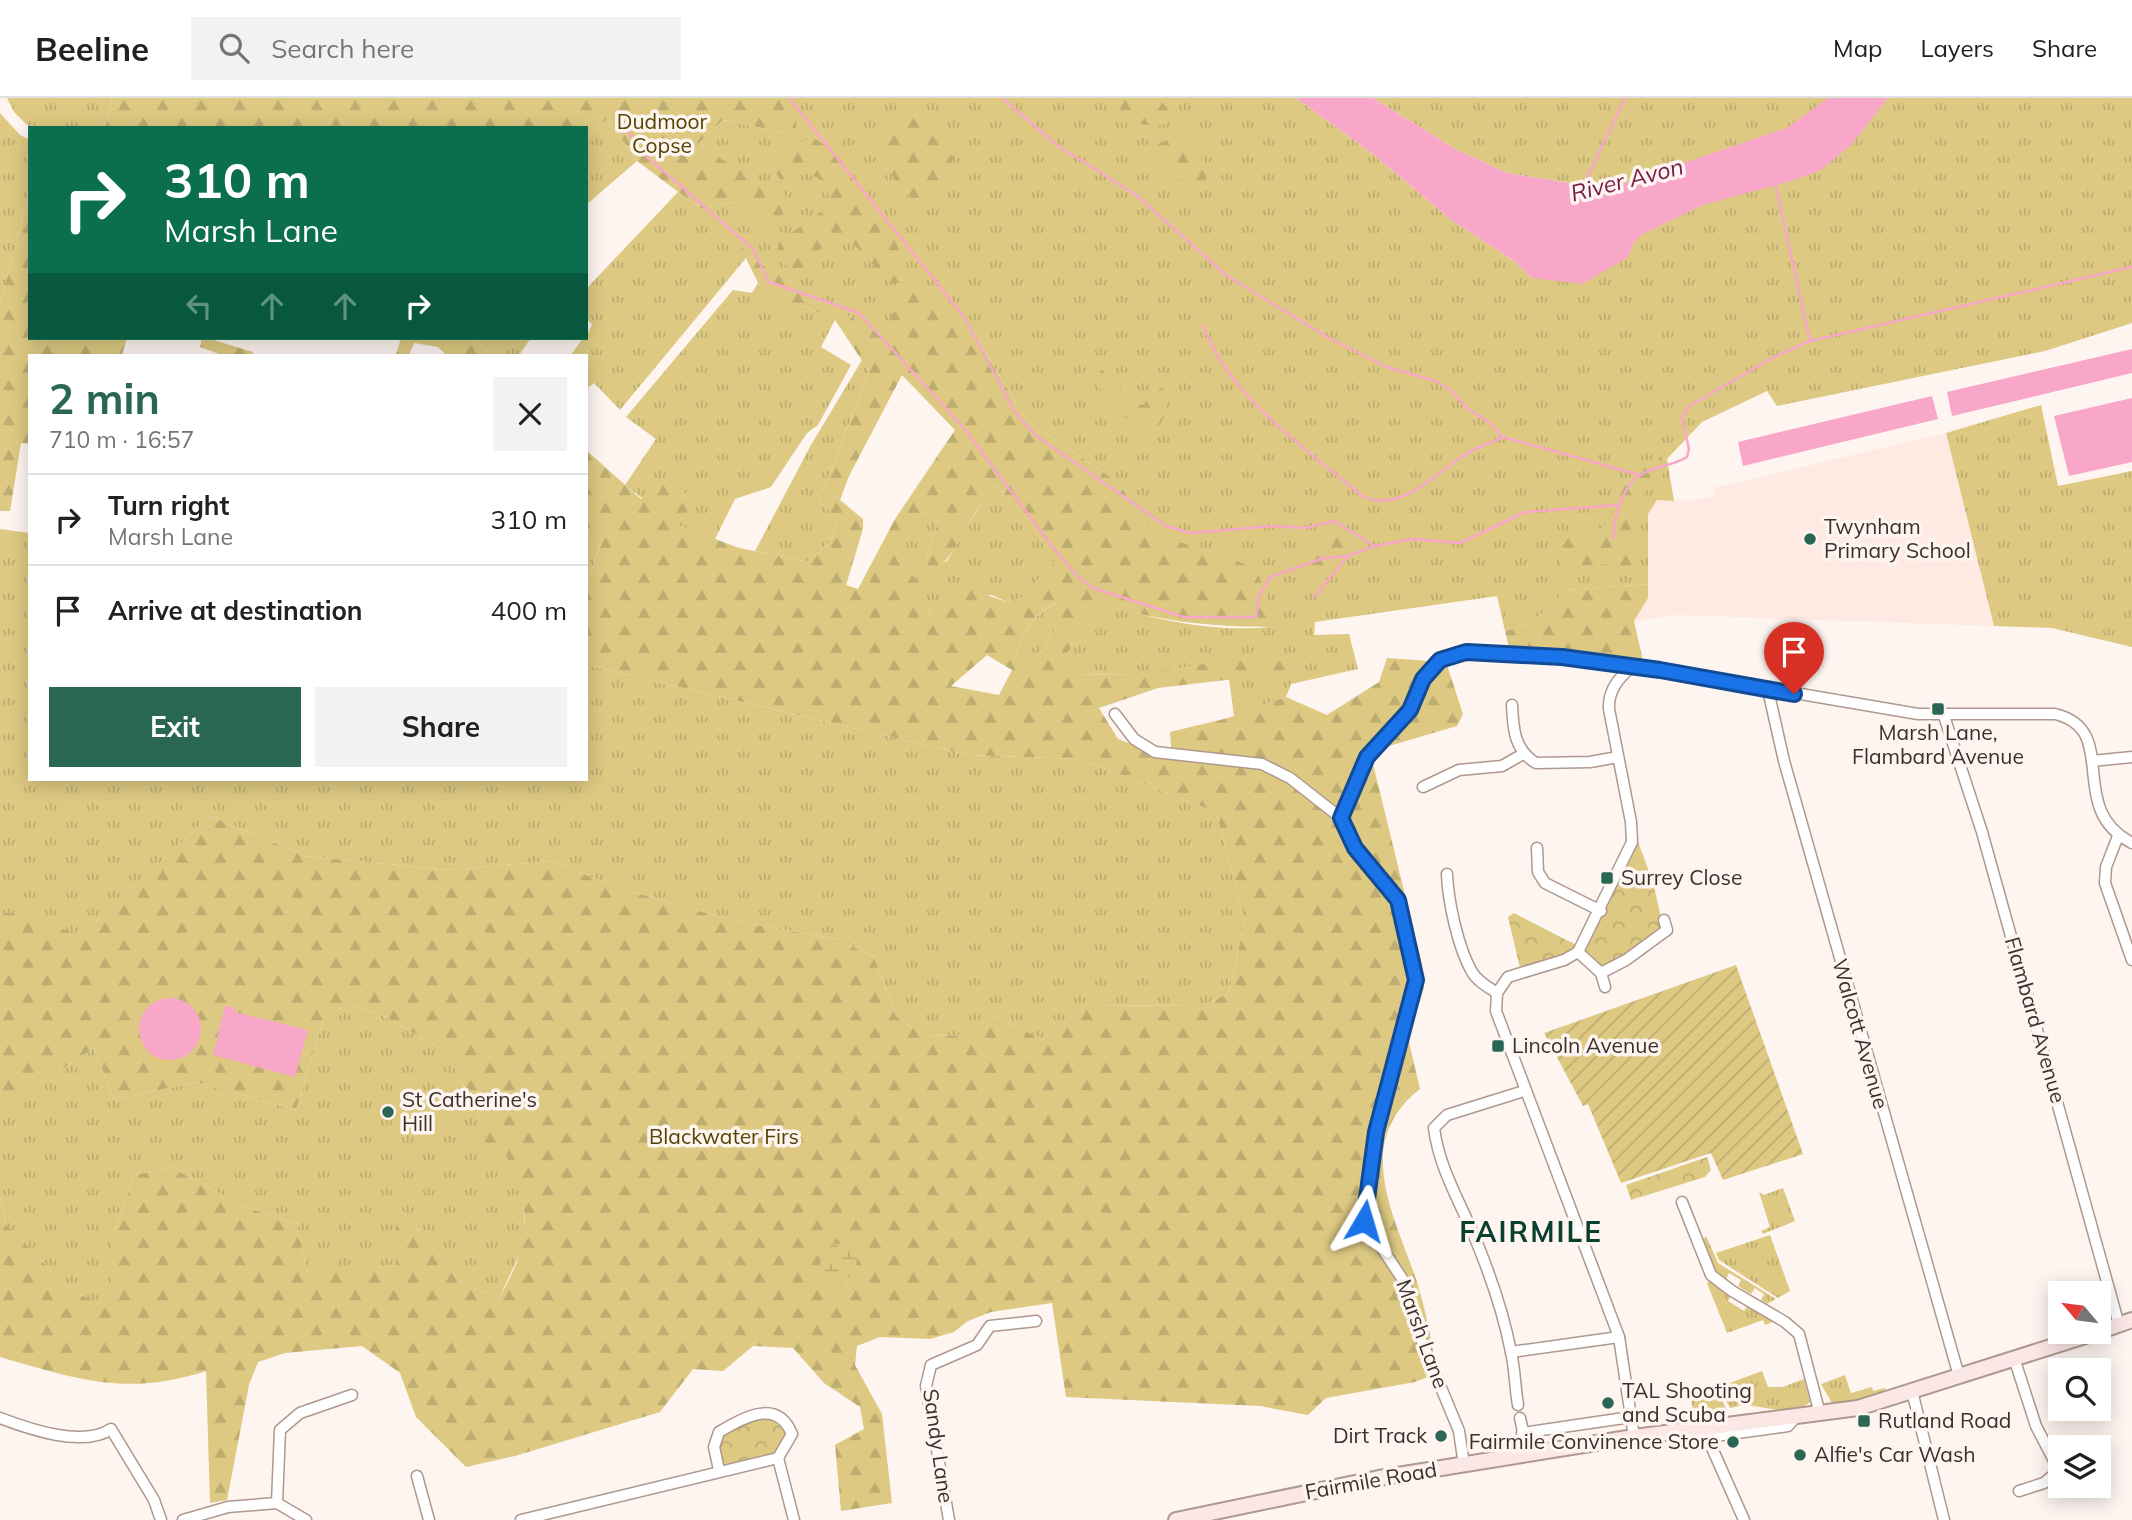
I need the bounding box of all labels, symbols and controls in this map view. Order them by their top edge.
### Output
search box [191,17,681,80]
text: Beeline [35,28,149,69]
icon: search [215,29,253,67]
text: Search here [271,32,414,65]
text: Map [1833,33,1882,63]
text: Layers [1920,33,1994,63]
text: Share [2032,33,2097,63]
park label: Dudmoor Copse [617,108,708,158]
text: 310 m [164,149,310,210]
water label: River Avon [1567,152,1686,208]
icon: right [49,154,140,245]
text: Marsh Lane [164,210,338,250]
icon: left [180,287,218,325]
icon: ahead [253,287,291,325]
icon: ahead [326,287,364,325]
icon: right [399,287,437,325]
text: 2 min [49,372,160,425]
button: close [493,377,567,451]
text: 710 m · 16:57 [49,425,194,454]
text: Turn right [108,489,229,522]
icon: right [49,501,87,539]
text: 310 m [491,503,567,536]
place label: Twynham Primary School [1824,513,1971,563]
text: Marsh Lane [108,522,233,551]
marker: Twynham Primary School [1802,531,1818,547]
icon: arrive [49,592,87,630]
text: Arrive at destination [108,594,363,627]
text: 400 m [491,594,567,627]
pin [1764,622,1824,694]
icon: arrive [1775,633,1813,671]
button: Exit [49,687,301,767]
button: Share [315,687,567,767]
marker: Marsh Lane, Flambard Avenue [1930,701,1946,717]
place label: Marsh Lane, Flambard Avenue [1852,719,2024,769]
place label: Surrey Close [1621,864,1742,890]
marker: Surrey Close [1599,870,1615,886]
street label: Flambard Avenue [2000,934,2072,1106]
street label: Walcott Avenue [1827,956,1895,1112]
place label: Lincoln Avenue [1512,1032,1659,1058]
marker: Lincoln Avenue [1490,1038,1506,1054]
place label: St Catherine's Hill [402,1086,537,1136]
marker: St Catherine's Hill [380,1104,396,1120]
park label: Blackwater Firs [649,1123,799,1149]
position arrow [1327,1184,1401,1258]
district label: FAIRMILE [1459,1214,1603,1249]
street label: Marsh Lane [1391,1276,1455,1392]
north arrow [2048,1281,2110,1344]
map controls [2048,1281,2111,1498]
button: search [2048,1358,2111,1421]
place label: TAL Shooting and Scuba [1622,1377,1752,1427]
street label: Sandy Lane [918,1387,960,1505]
marker: TAL Shooting and Scuba [1600,1395,1616,1411]
place label: Rutland Road [1878,1407,2011,1433]
marker: Rutland Road [1856,1413,1872,1429]
place label: Dirt Track [1333,1422,1427,1448]
marker: Dirt Track [1433,1428,1449,1444]
place label: Fairmile Convinence Store [1469,1428,1719,1454]
marker: Fairmile Convinence Store [1725,1434,1741,1450]
button: layers [2048,1435,2111,1498]
place label: Alfie's Car Wash [1814,1441,1976,1467]
marker: Alfie's Car Wash [1792,1447,1808,1463]
street label: Fairmile Road [1303,1456,1439,1504]

